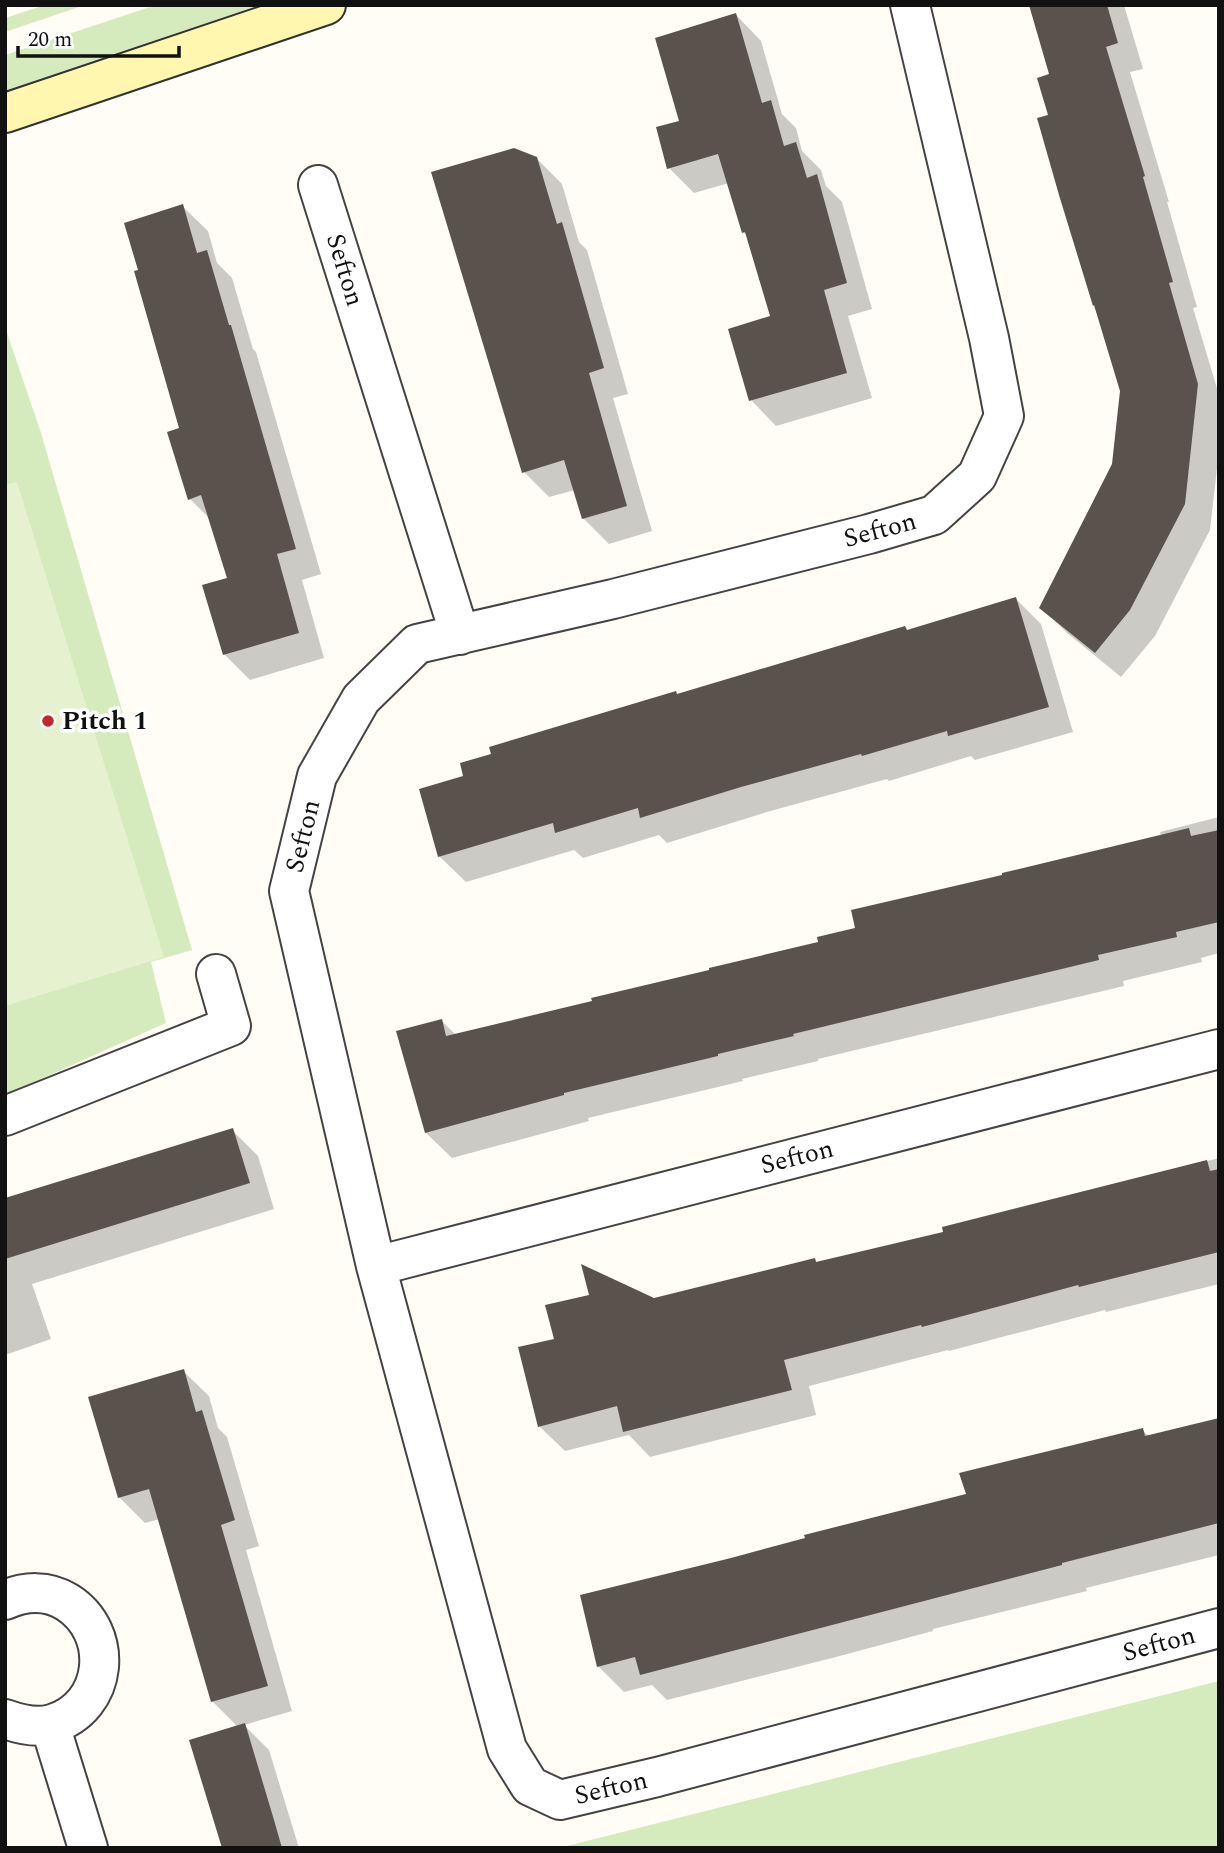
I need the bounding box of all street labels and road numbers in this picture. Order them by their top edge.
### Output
street label: Sefton [315,229,375,311]
street label: Sefton [839,501,921,559]
street label: Sefton [275,795,331,877]
street label: Sefton [756,1129,838,1185]
street label: Sefton [1118,1615,1200,1673]
street label: Sefton [570,1760,652,1816]

